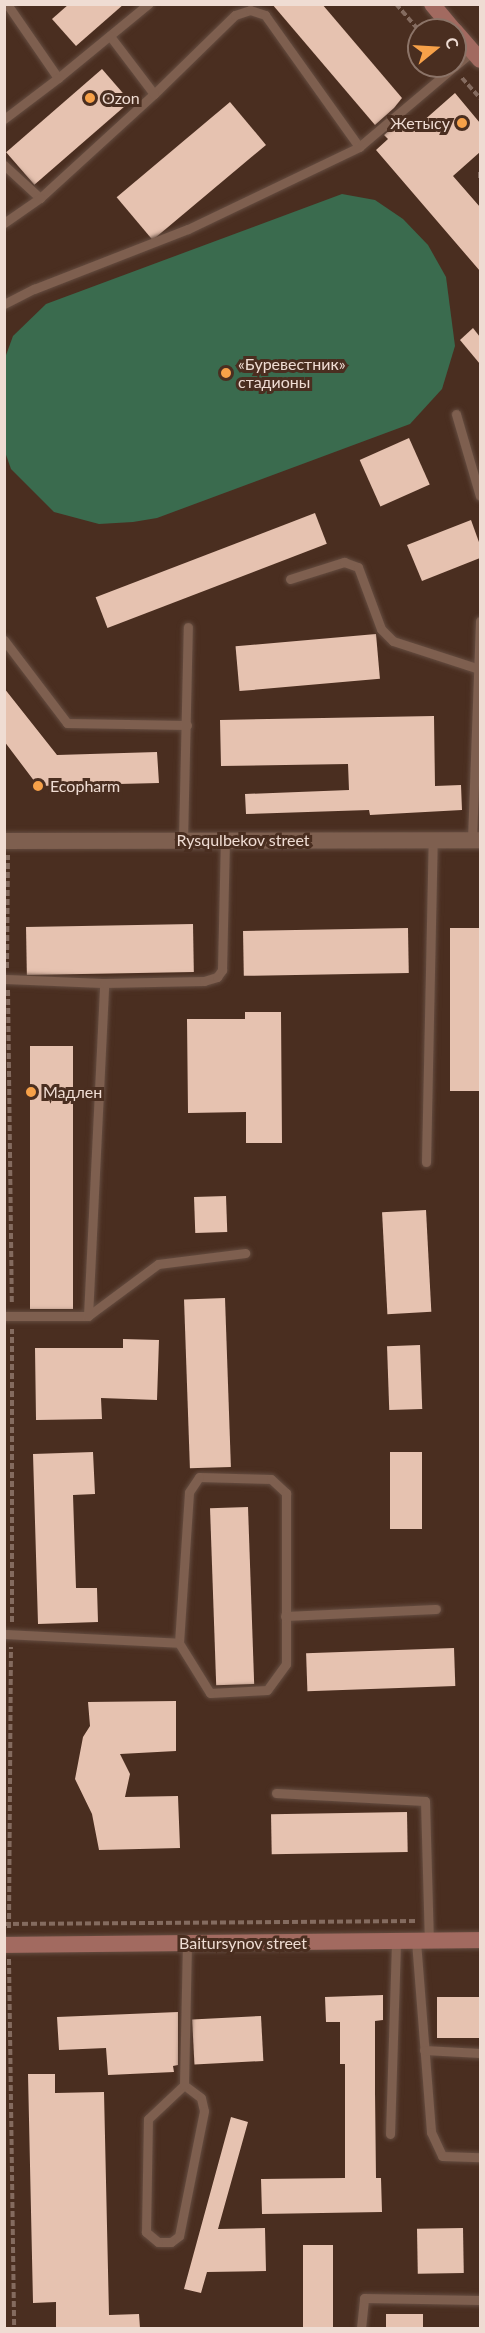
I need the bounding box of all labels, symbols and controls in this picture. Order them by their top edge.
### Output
north arrow [407,18,467,78]
text: С [442,35,463,51]
place label: Ozon [102,88,140,108]
marker: Ozon [83,91,97,105]
place label: Жетысу [390,113,450,133]
marker: Жетысу [455,116,469,130]
place label: «Буревестник» стадионы [238,354,346,392]
marker: «Буревестник» стадионы [219,366,233,380]
place label: Ecopharm [50,776,120,796]
marker: Ecopharm [31,779,45,793]
street label: Rysqulbekov street [176,830,310,850]
place label: Мадлен [43,1082,102,1102]
marker: Мадлен [24,1085,38,1099]
street label: Baitursynov street [179,1933,307,1953]

